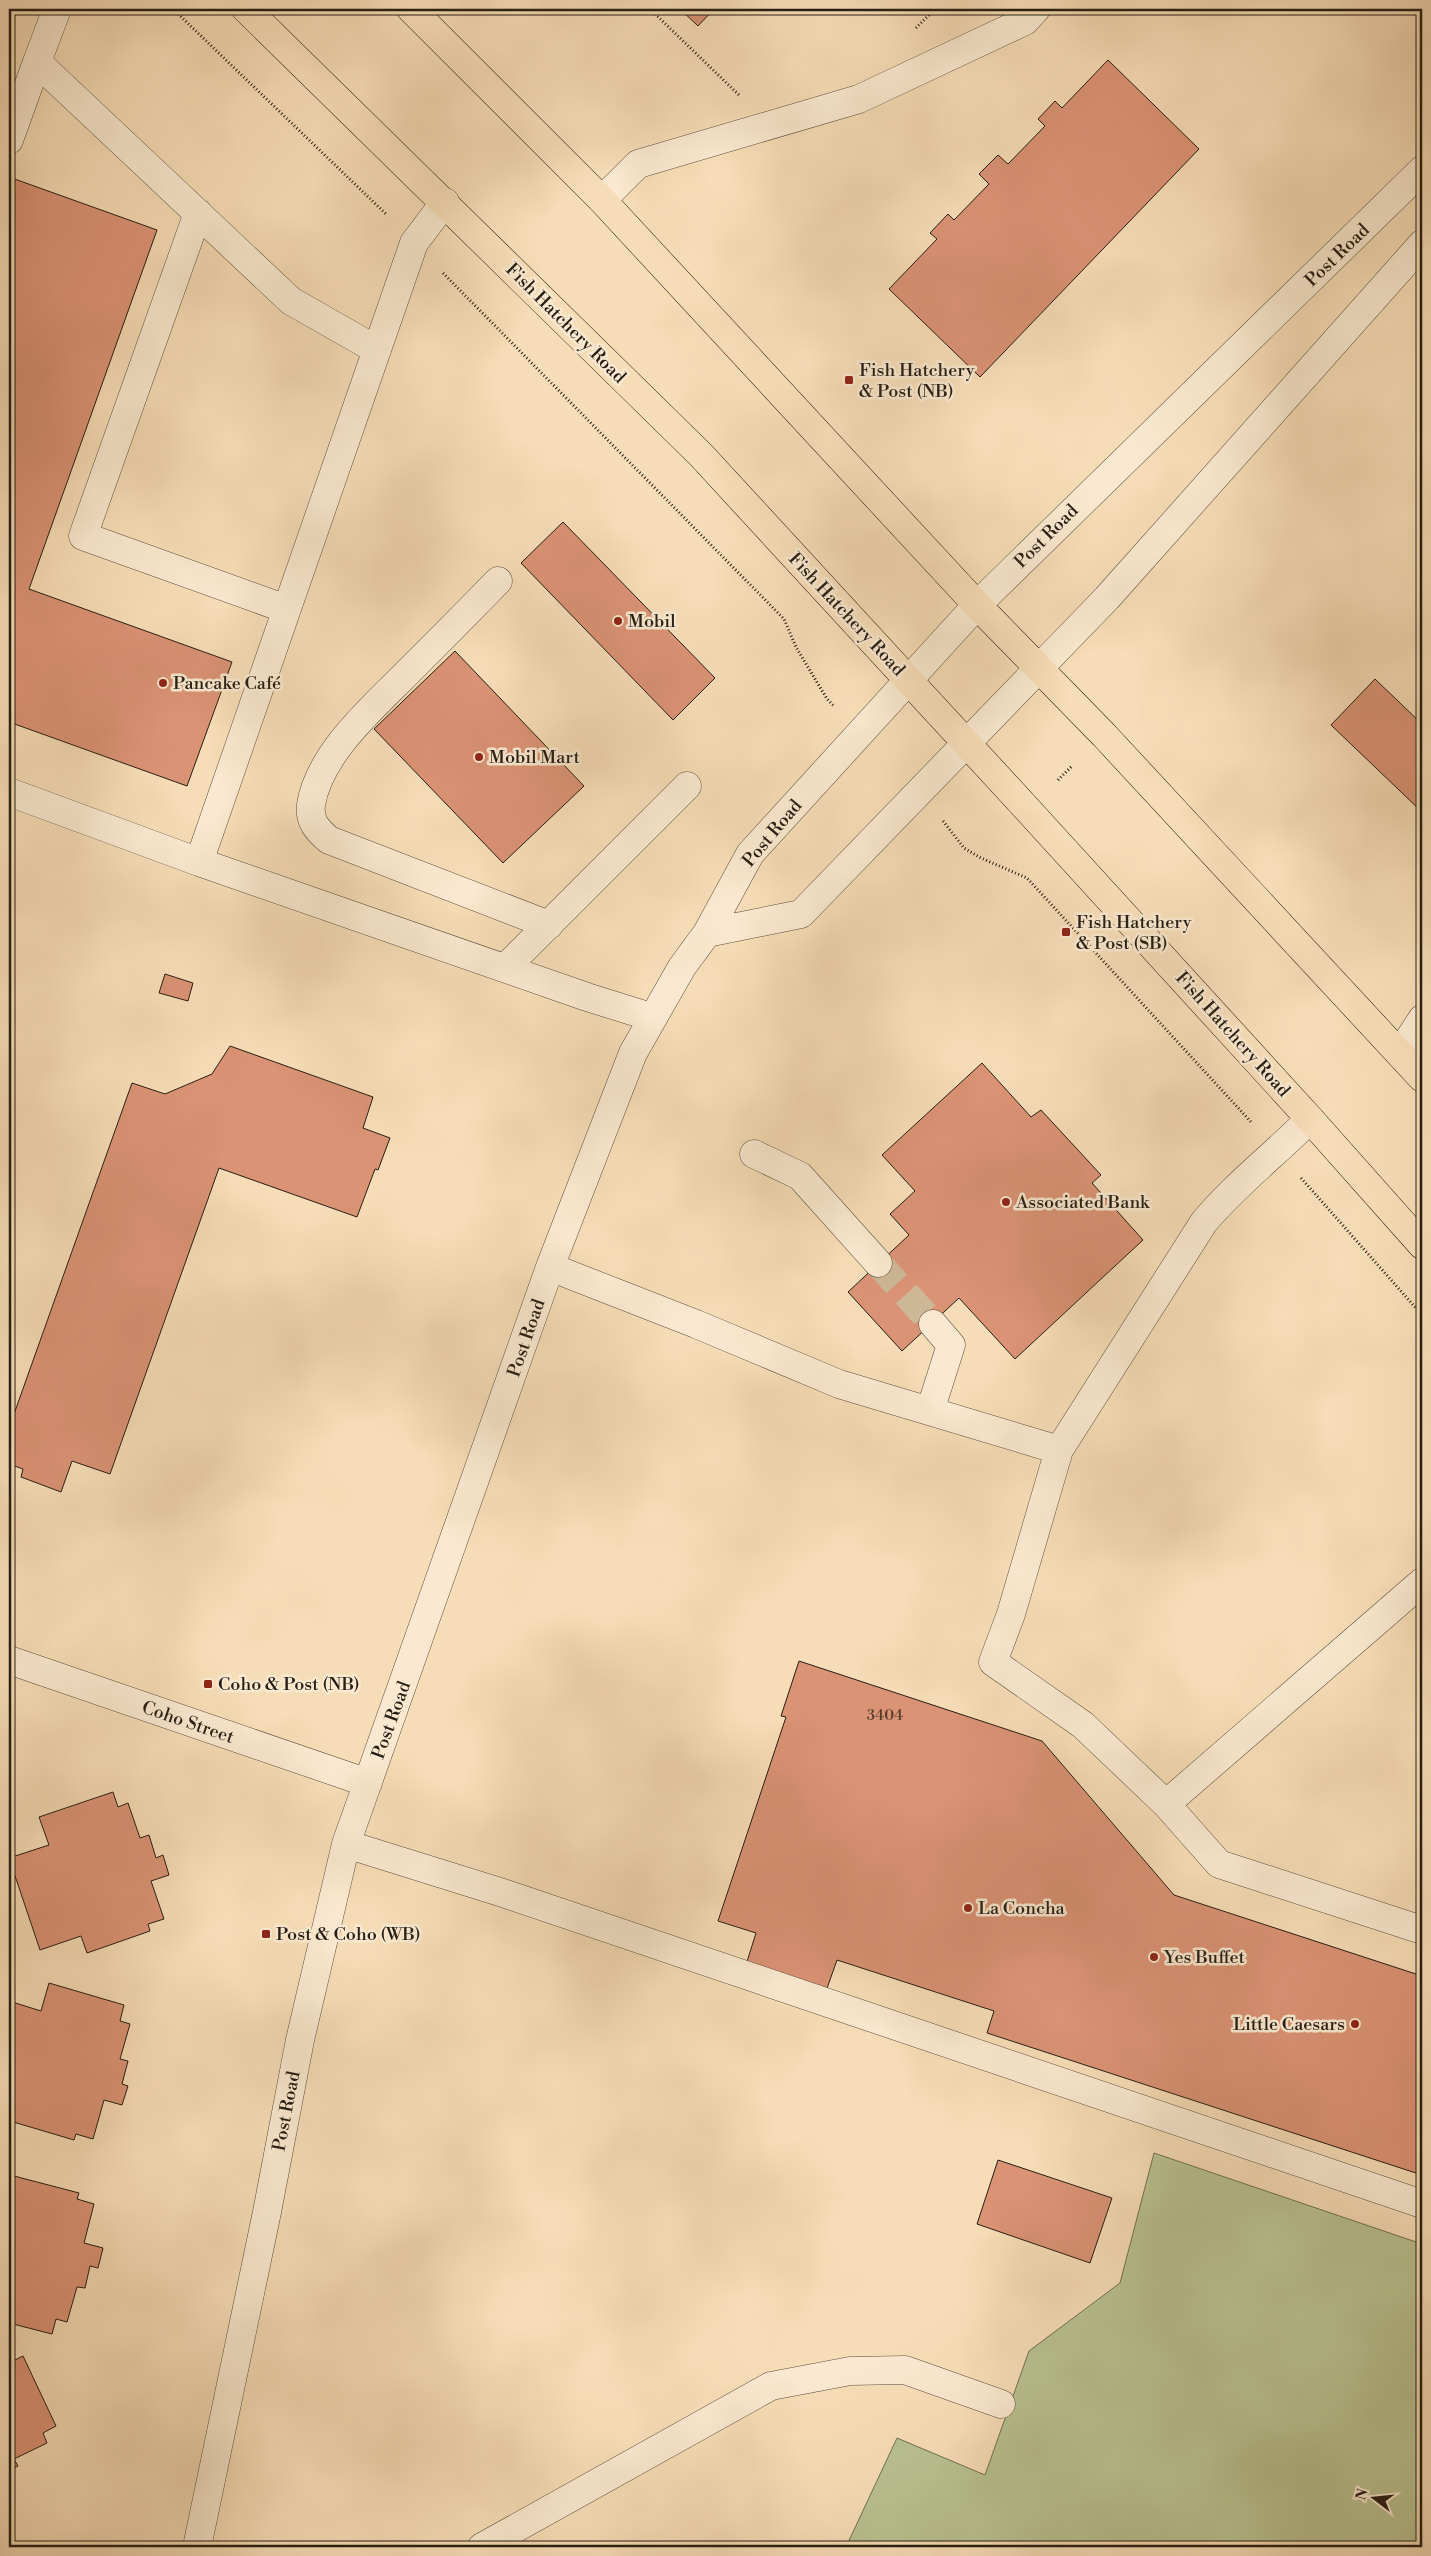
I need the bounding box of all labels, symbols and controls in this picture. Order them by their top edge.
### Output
street label: Post Road [1300,218,1375,292]
street label: Fish Hatchery Road [501,258,631,389]
place label: Fish Hatchery & Post (NB) [859,359,975,403]
marker: Fish Hatchery & Post (NB) [843,374,855,386]
street label: Post Road [1010,499,1084,573]
street label: Fish Hatchery Road [783,548,910,682]
place label: Mobil [628,610,676,633]
marker: Mobil [612,615,624,627]
place label: Pancake Café [173,672,281,695]
marker: Pancake Café [157,677,169,689]
place label: Mobil Mart [489,746,581,769]
marker: Mobil Mart [473,751,485,763]
street label: Post Road [738,794,808,872]
place label: Fish Hatchery & Post (SB) [1076,911,1192,955]
marker: Fish Hatchery & Post (SB) [1060,926,1072,938]
street label: Fish Hatchery Road [1170,967,1296,1102]
place label: Associated Bank [1015,1191,1151,1214]
marker: Associated Bank [1000,1196,1012,1208]
street label: Post Road [502,1295,551,1380]
place label: Coho & Post (NB) [218,1673,360,1696]
street label: Post Road [367,1677,416,1762]
marker: Coho & Post (NB) [202,1678,214,1690]
street label: Coho Street [139,1696,238,1749]
house number: 3404 [867,1706,903,1725]
place label: La Concha [978,1897,1066,1920]
marker: La Concha [962,1902,974,1914]
place label: Post & Coho (WB) [276,1923,421,1946]
marker: Post & Coho (WB) [260,1928,272,1940]
place label: Yes Buffet [1163,1946,1245,1969]
marker: Yes Buffet [1148,1951,1160,1963]
place label: Little Caesars [1233,2013,1345,2036]
marker: Little Caesars [1349,2018,1361,2030]
street label: Post Road [267,2068,306,2153]
north arrow [1348,2474,1398,2524]
text: N [1352,2487,1373,2502]

